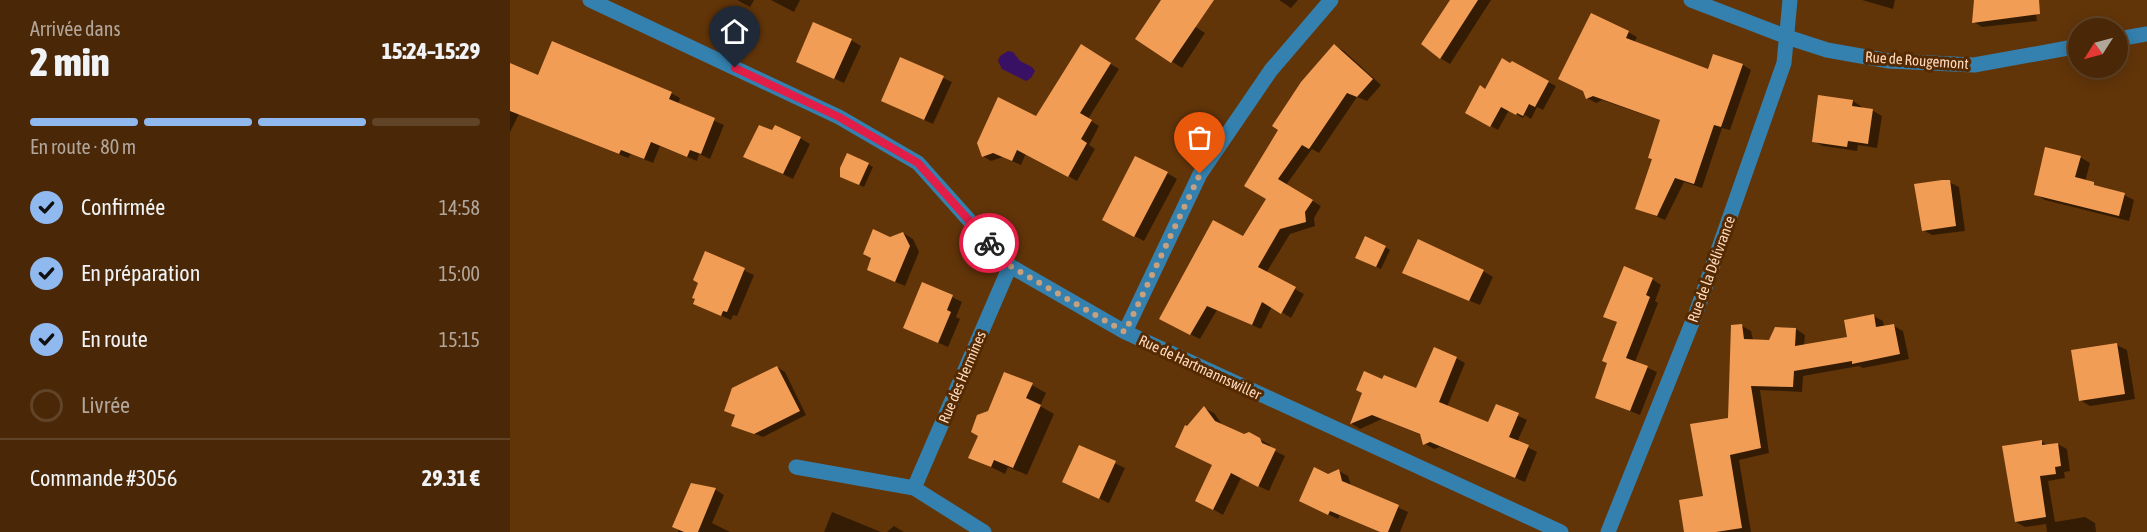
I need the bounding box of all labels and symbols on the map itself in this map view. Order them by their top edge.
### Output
pin [709,6,760,68]
north arrow [2068,18,2128,78]
street label: Rue de Rougemont [1865,48,1969,72]
pin [1174,112,1225,174]
courier [959,213,1019,273]
street label: Rue de la Délivrance [1684,213,1738,325]
street label: Rue des Hermines [935,328,989,426]
street label: Rue de Hartmannswiller [1136,331,1264,403]

